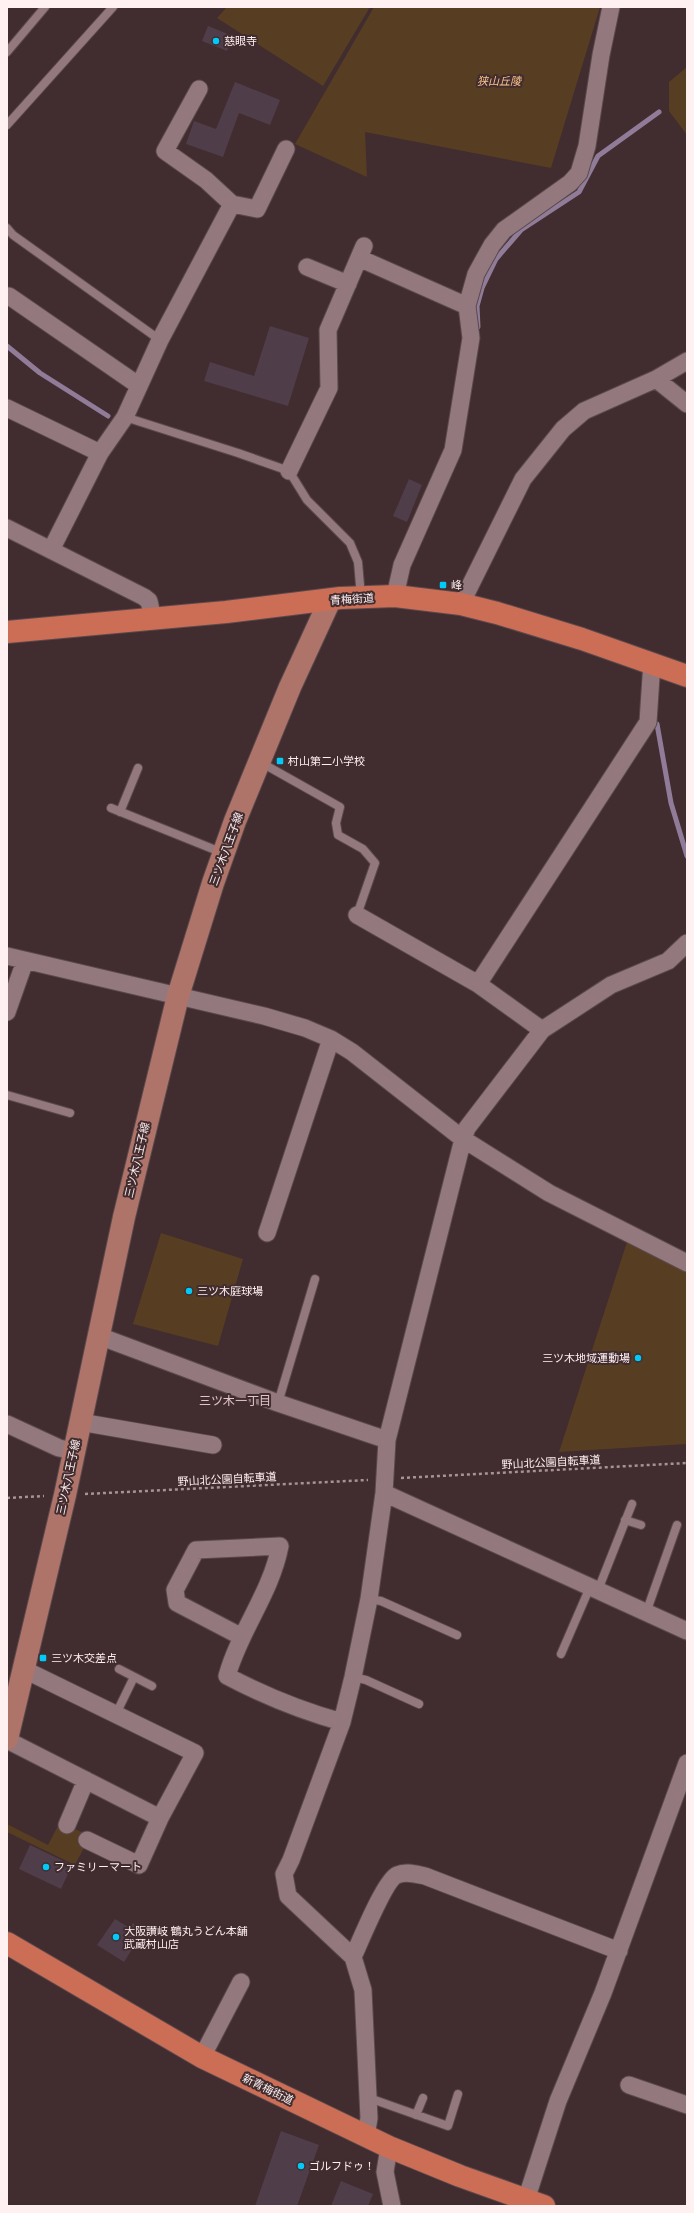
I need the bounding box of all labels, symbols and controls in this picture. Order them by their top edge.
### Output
place label: 慈眼寺 [224,34,257,48]
marker: 慈眼寺 [211,36,221,46]
park label: 狭山丘陵 [477,74,523,88]
place label: 峰 [451,578,462,592]
marker: 峰 [438,580,448,590]
street label: 青梅街道 [330,590,374,608]
place label: 村山第二小学校 [288,754,365,768]
marker: 村山第二小学校 [275,756,285,766]
street label: 三ツ木八王子線 [206,810,246,888]
street label: 三ツ木八王子線 [122,1121,152,1199]
place label: 三ツ木庭球場 [197,1284,263,1298]
marker: 三ツ木庭球場 [184,1286,194,1296]
place label: 三ツ木地域運動場 [542,1351,630,1365]
marker: 三ツ木地域運動場 [633,1353,643,1363]
district label: 三ツ木一丁目 [199,1393,271,1408]
street label: 三ツ木八王子線 [53,1438,83,1516]
street label: 野山北公園自転車道 [501,1452,601,1472]
street label: 野山北公園自転車道 [177,1469,277,1489]
place label: 三ツ木交差点 [51,1651,117,1665]
marker: 三ツ木交差点 [38,1653,48,1663]
place label: ファミリーマート [54,1860,142,1874]
marker: ファミリーマート [41,1862,51,1872]
place label: 大阪讃岐 鶴丸うどん本舗 武蔵村山店 [124,1924,248,1951]
marker: 大阪讃岐 鶴丸うどん本舗 武蔵村山店 [111,1932,121,1942]
street label: 新青梅街道 [240,2071,296,2107]
place label: ゴルフドゥ！ [309,2159,375,2173]
marker: ゴルフドゥ！ [296,2161,306,2171]

